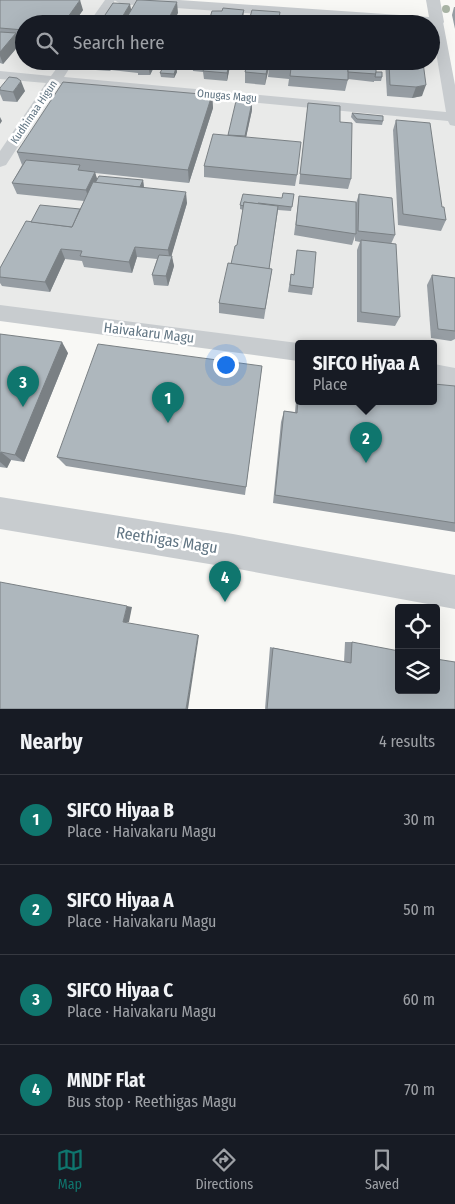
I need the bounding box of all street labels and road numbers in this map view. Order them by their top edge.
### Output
street label: Kudhimaa Higun [8,78,60,146]
street label: Onugas Magu [197,87,257,105]
street label: Haivakaru Magu [103,319,195,347]
street label: Reethigas Magu [115,523,219,557]

